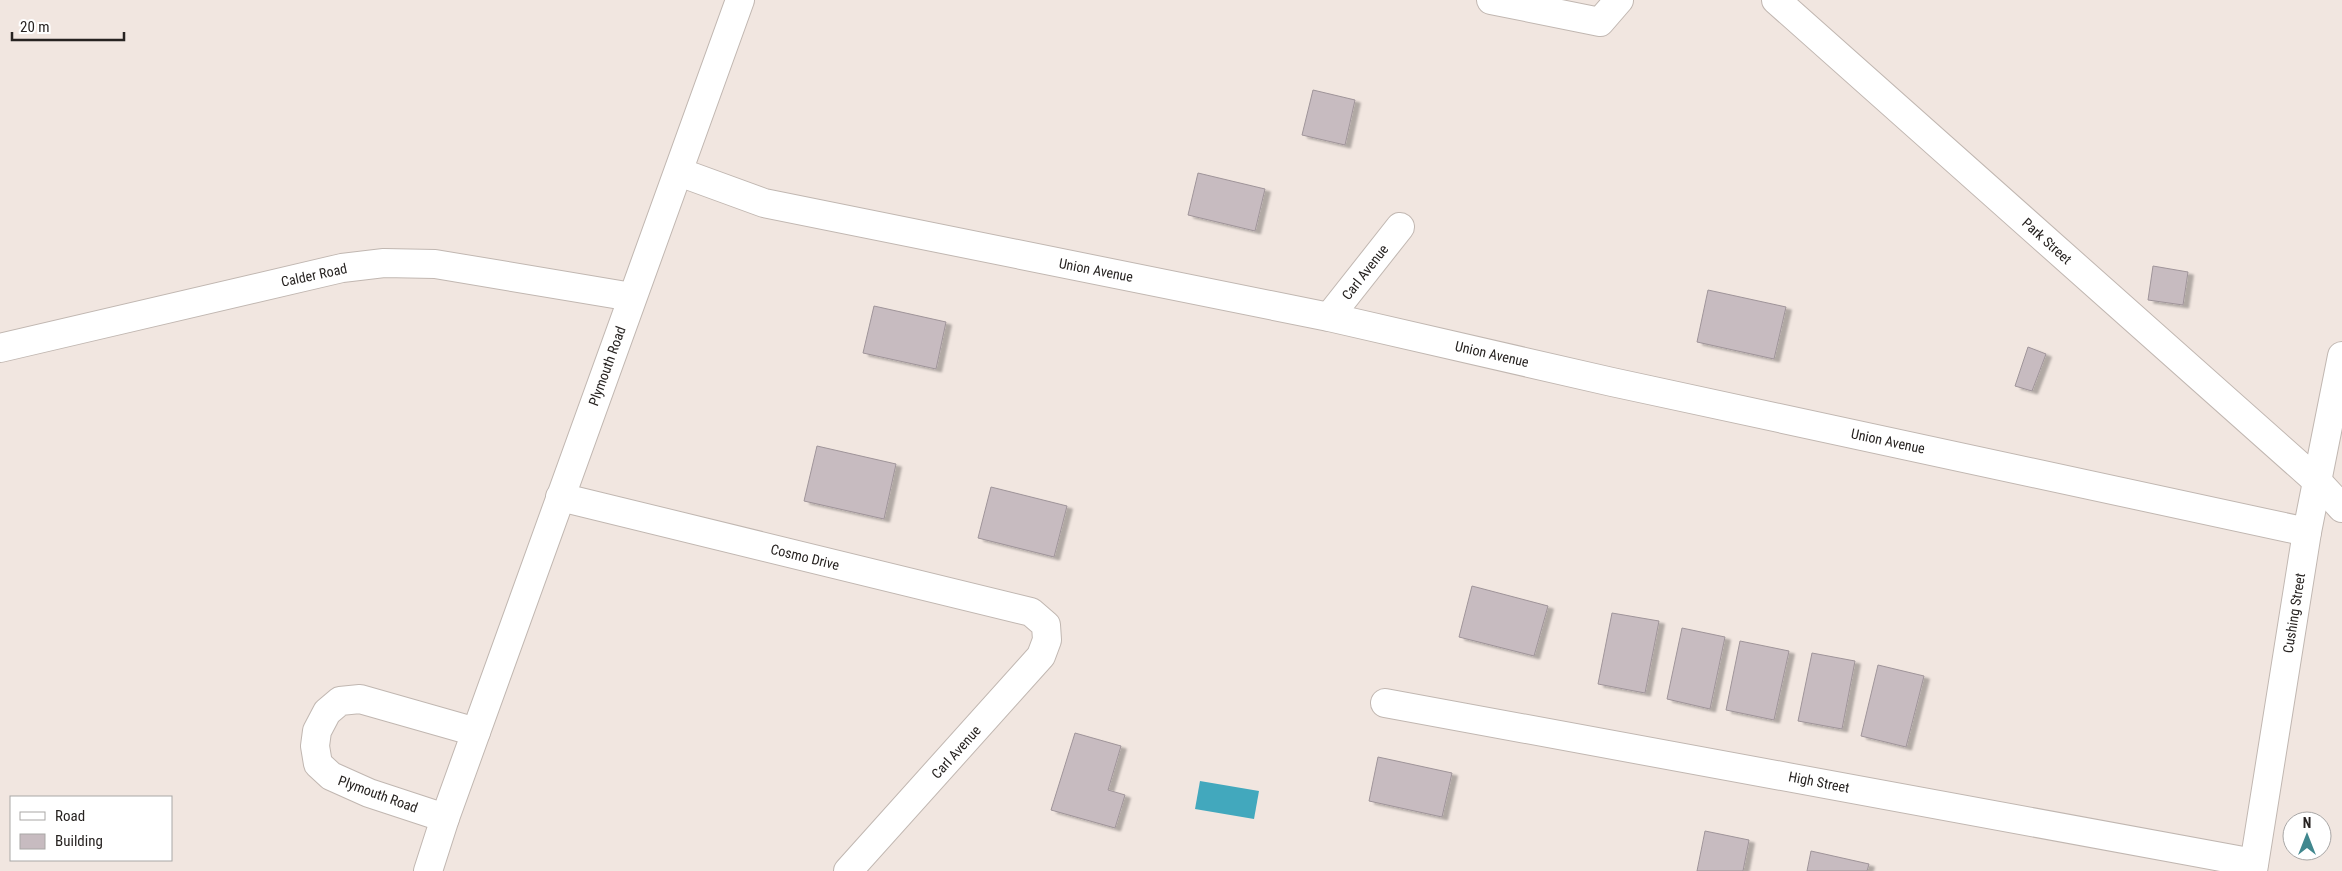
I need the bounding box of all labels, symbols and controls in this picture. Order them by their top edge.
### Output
scale bar [12,10,125,42]
text: 20 m [20,18,50,36]
street label: Park Street [2019,215,2075,267]
street label: Carl Avenue [1338,241,1392,303]
street label: Union Avenue [1058,255,1135,285]
street label: Calder Road [280,260,348,290]
street label: Plymouth Road [585,324,629,408]
street label: Union Avenue [1454,338,1531,370]
street label: Union Avenue [1850,425,1927,457]
street label: Cosmo Drive [769,541,841,573]
street label: Cushing Street [2280,572,2308,654]
street label: Carl Avenue [928,722,984,782]
street label: High Street [1787,768,1851,796]
street label: Plymouth Road [336,772,420,816]
legend [10,796,172,861]
text: Road [55,807,85,825]
north arrow [2282,811,2332,861]
text: N [2303,815,2311,831]
text: Building [55,832,103,850]

